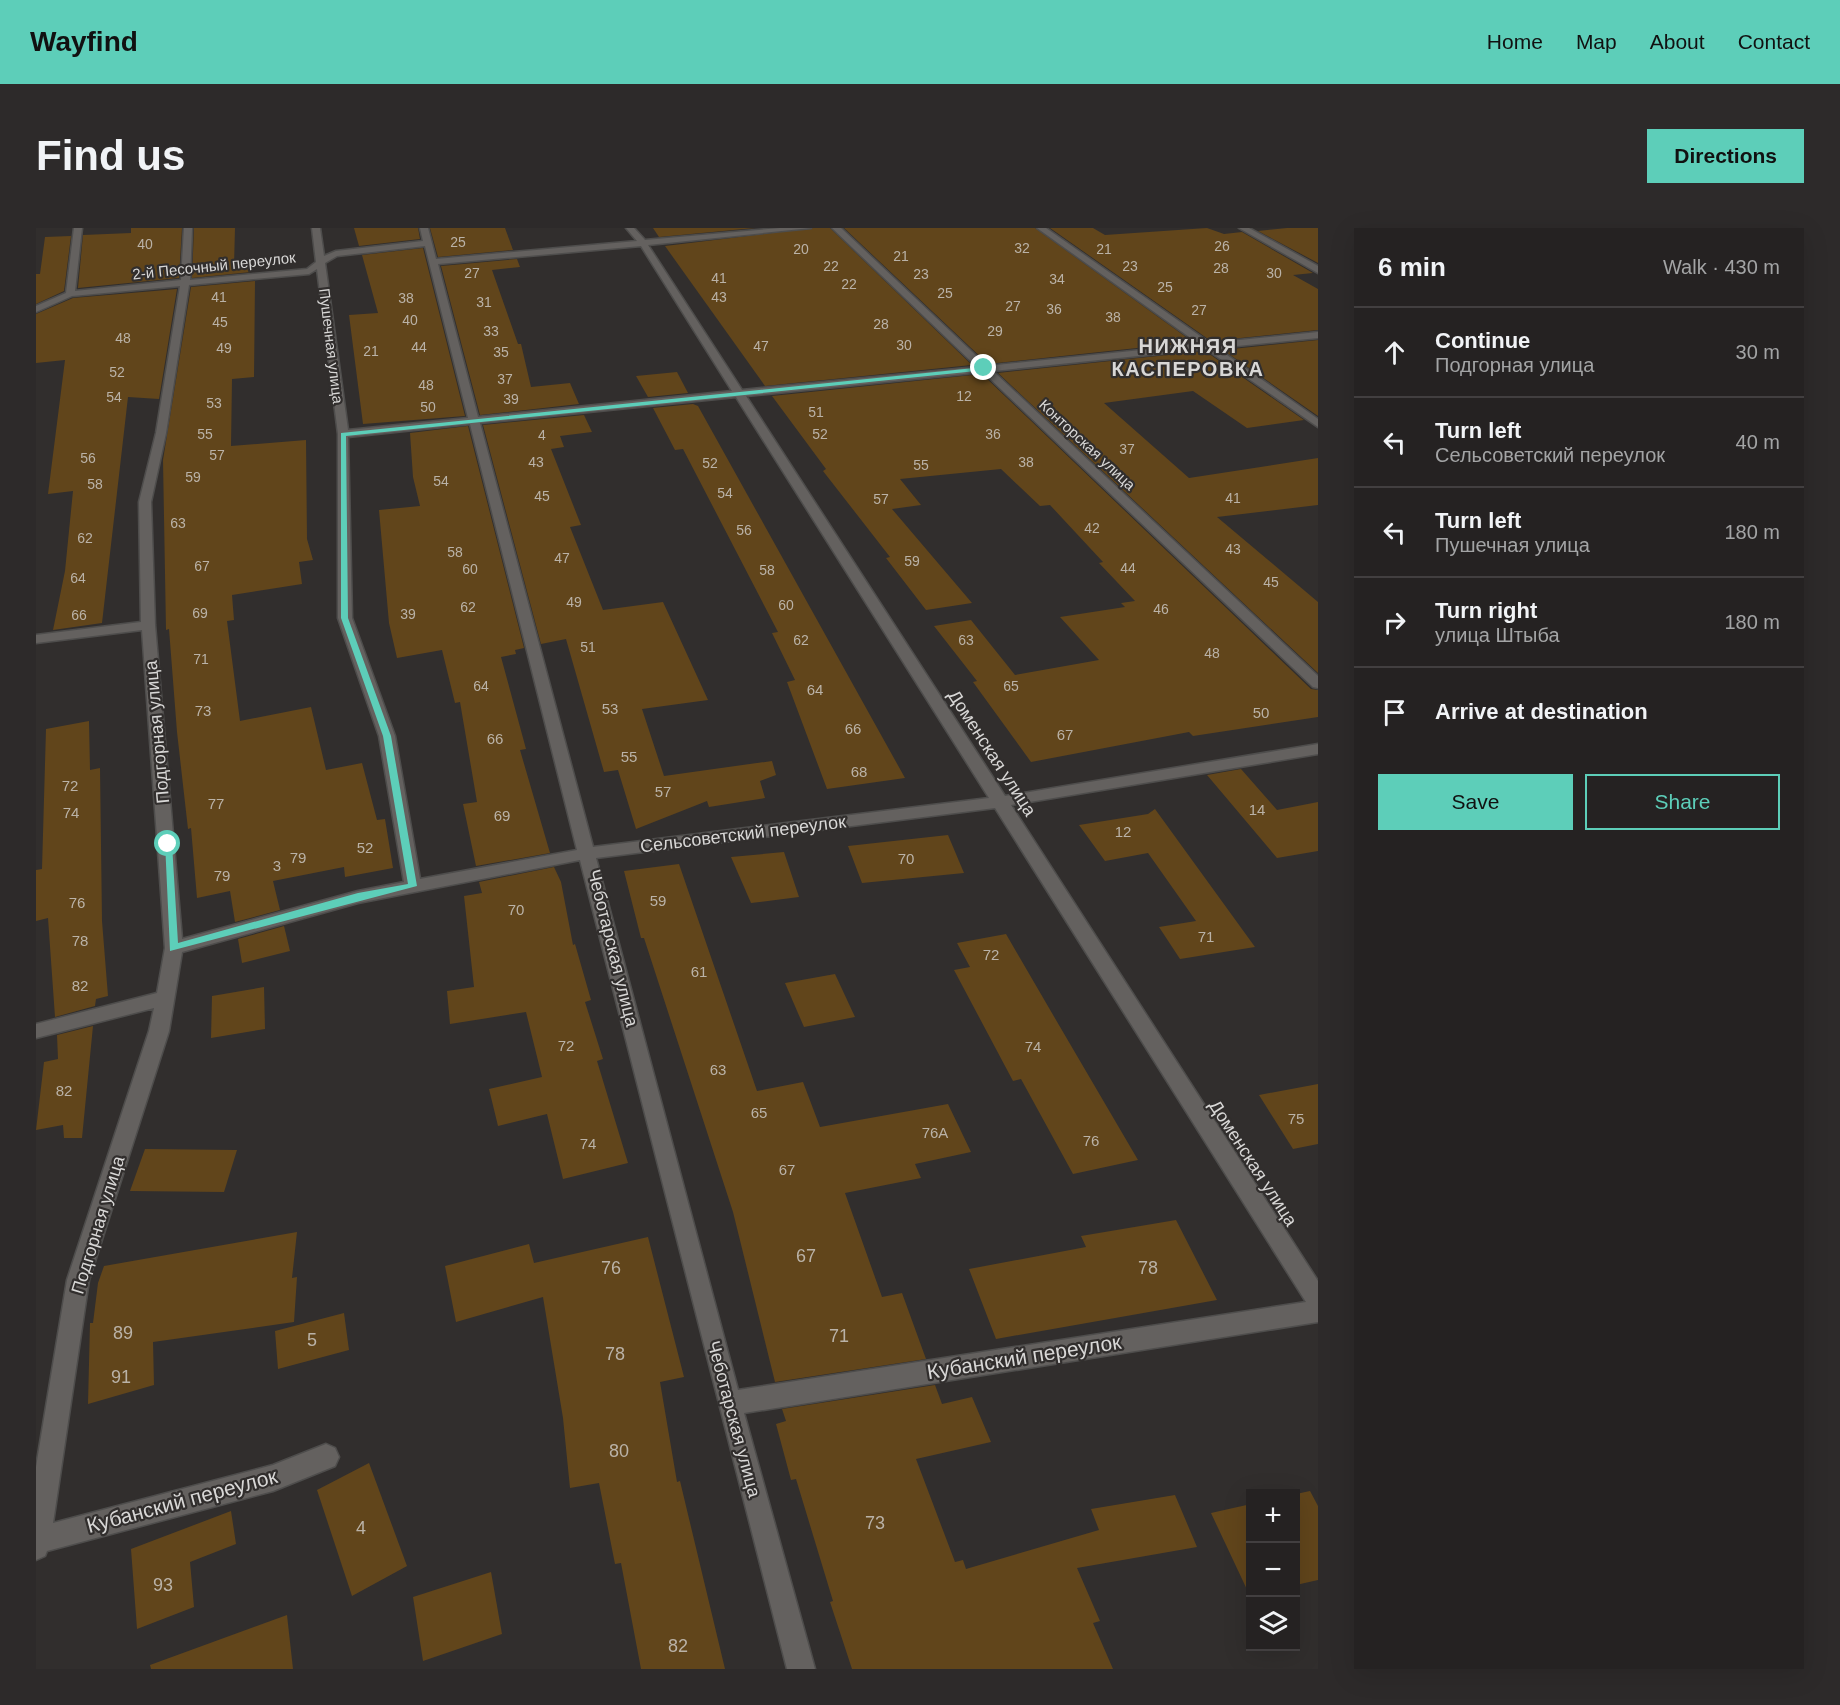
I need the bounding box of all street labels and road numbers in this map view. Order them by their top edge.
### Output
street label: 2-й Песочный переулок [131,248,297,283]
street label: Пушечная улица [316,287,347,405]
street label: Конторская улица [1036,396,1139,494]
street label: Подгорная улица [141,659,173,804]
street label: Доменская улица [944,686,1041,821]
street label: Сельсоветский переулок [639,811,847,857]
street label: Чеботарская улица [584,867,642,1030]
street label: Доменская улица [1205,1096,1302,1231]
street label: Подгорная улица [67,1153,129,1297]
street label: Кубанский переулок [925,1330,1123,1383]
street label: Чеботарская улица [703,1339,765,1500]
street label: Кубанский переулок [84,1464,280,1537]

